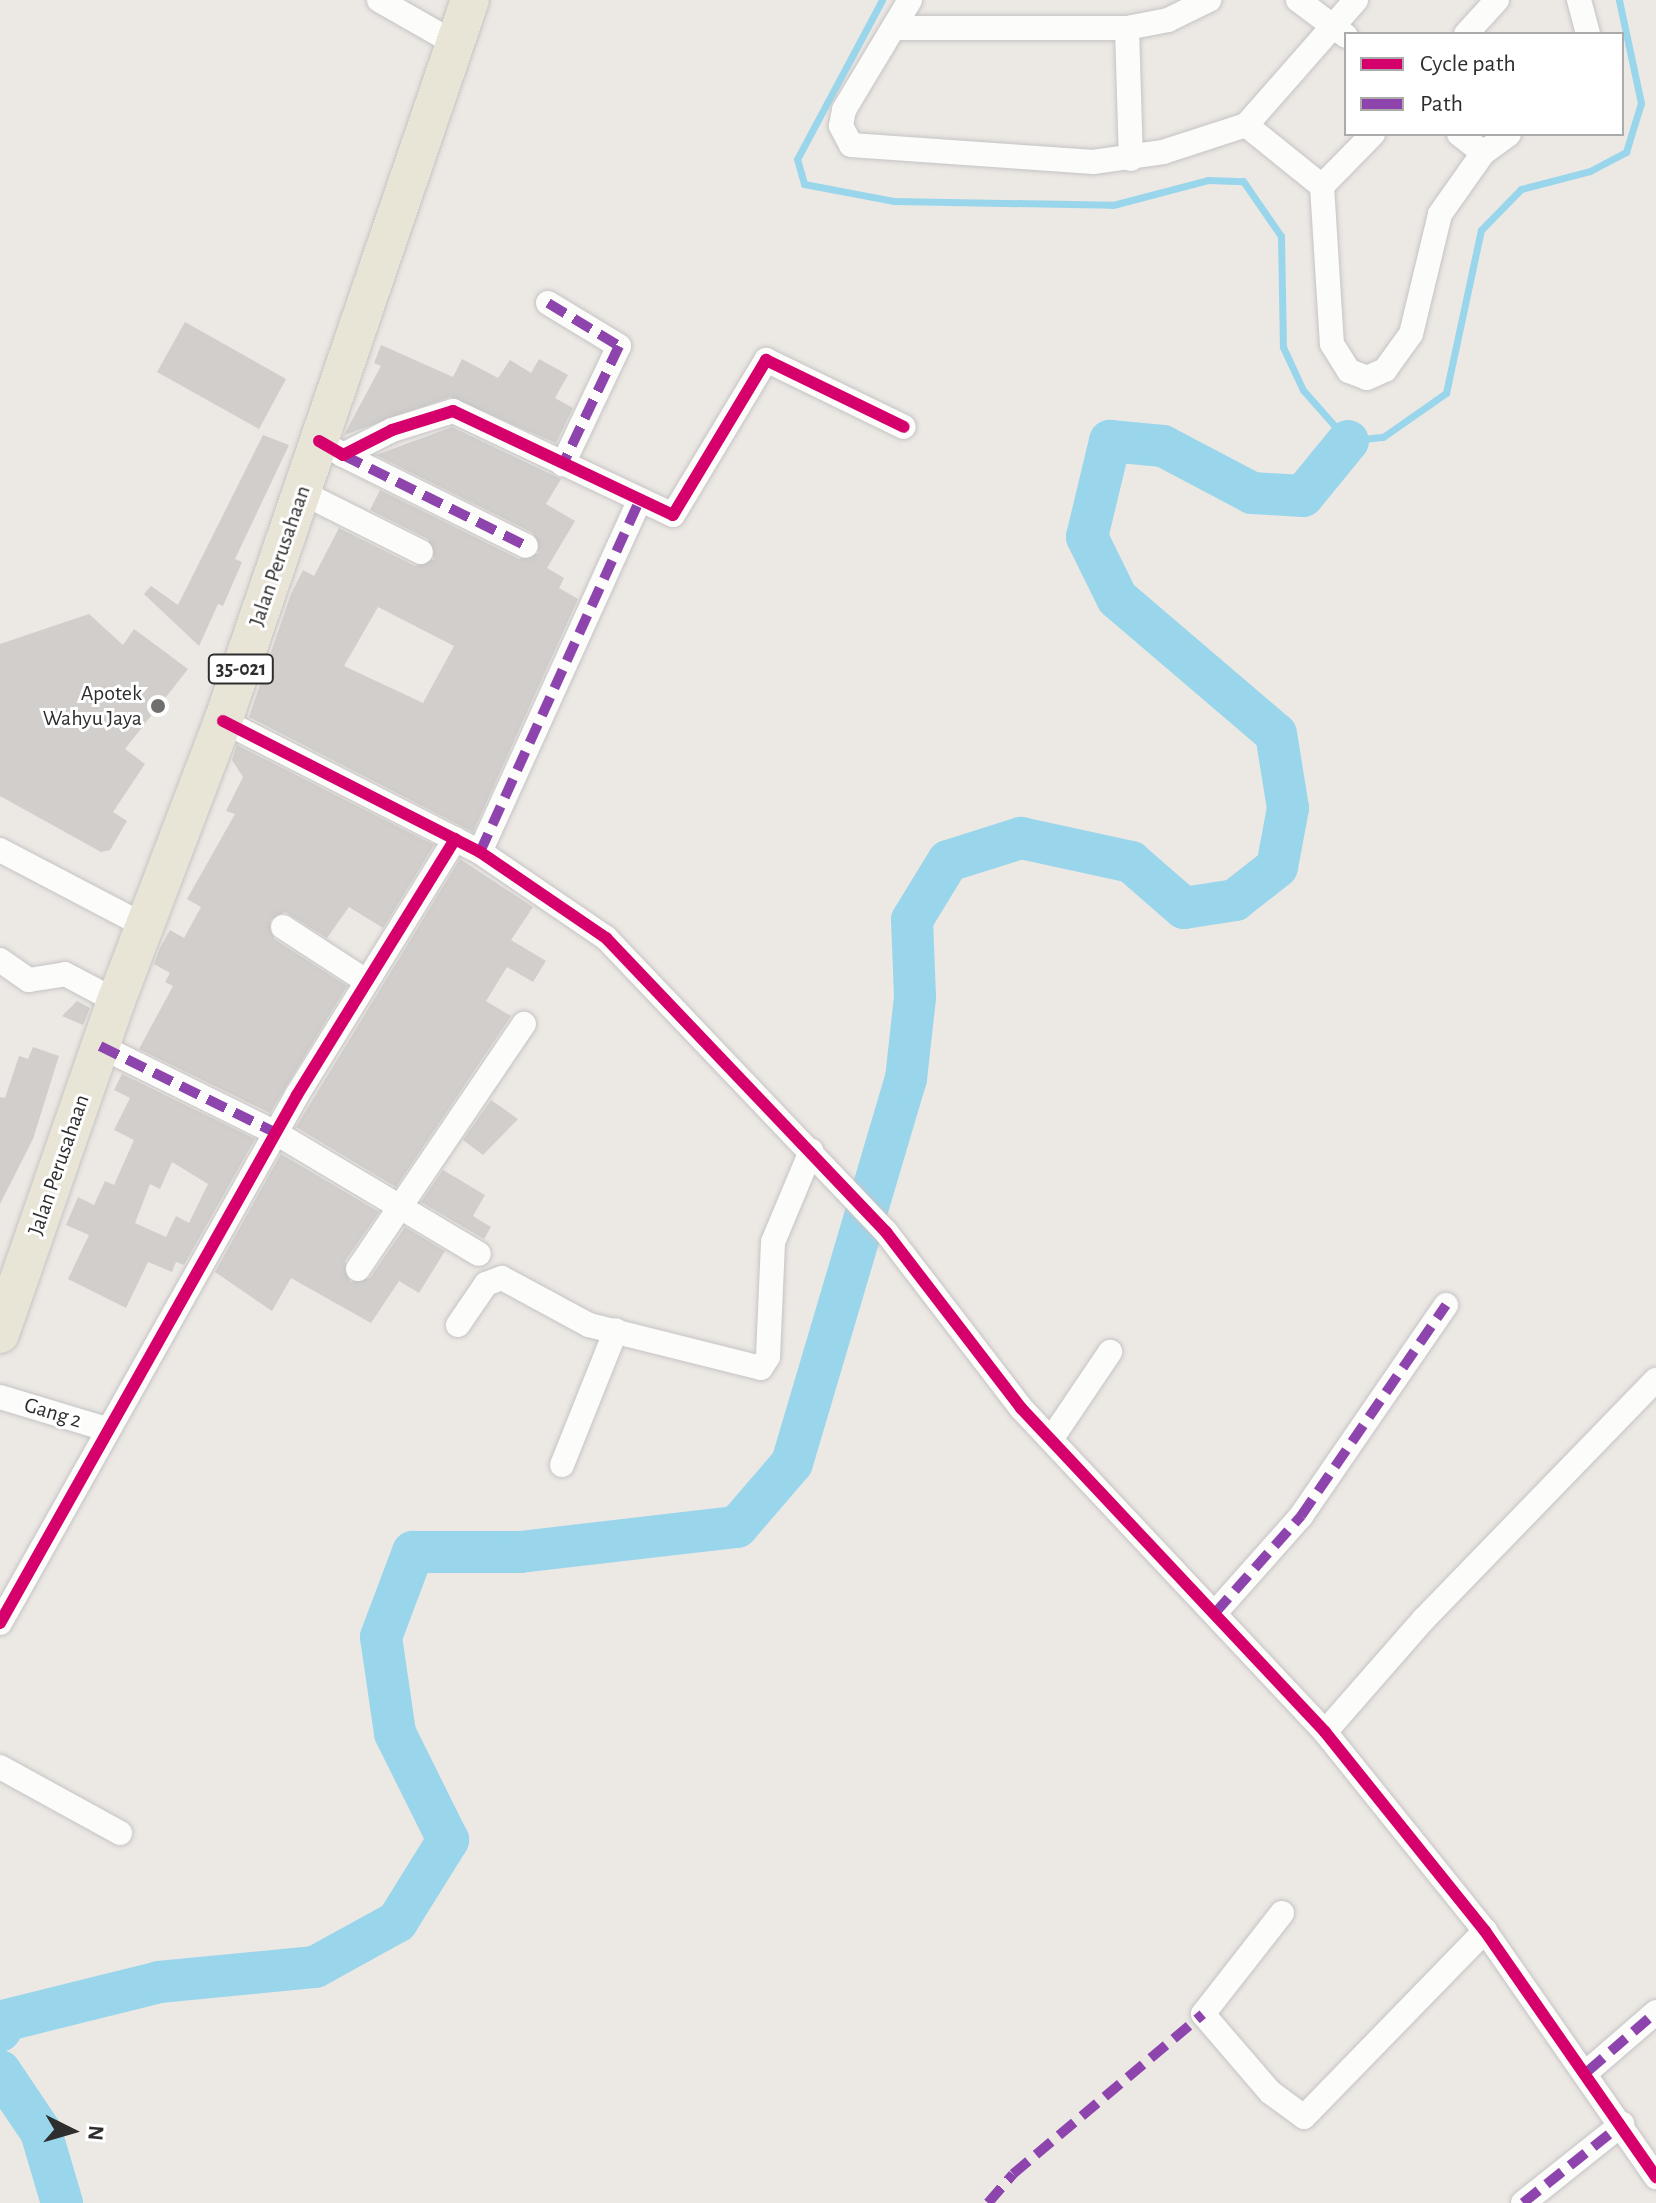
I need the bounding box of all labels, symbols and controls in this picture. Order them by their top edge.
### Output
legend [1344,32,1624,136]
text: Cycle path [1420,52,1516,76]
text: Path [1420,92,1463,116]
street label: Jalan Perusahaan [244,482,316,630]
road number: 35-021 [207,653,275,685]
place label: Apotek Wahyu Jaya [43,680,142,732]
marker: Apotek Wahyu Jaya [149,697,167,715]
street label: Jalan Perusahaan [23,1091,95,1239]
street label: Gang 2 [21,1392,85,1434]
north arrow [32,2091,112,2171]
text: N [84,2125,108,2142]

